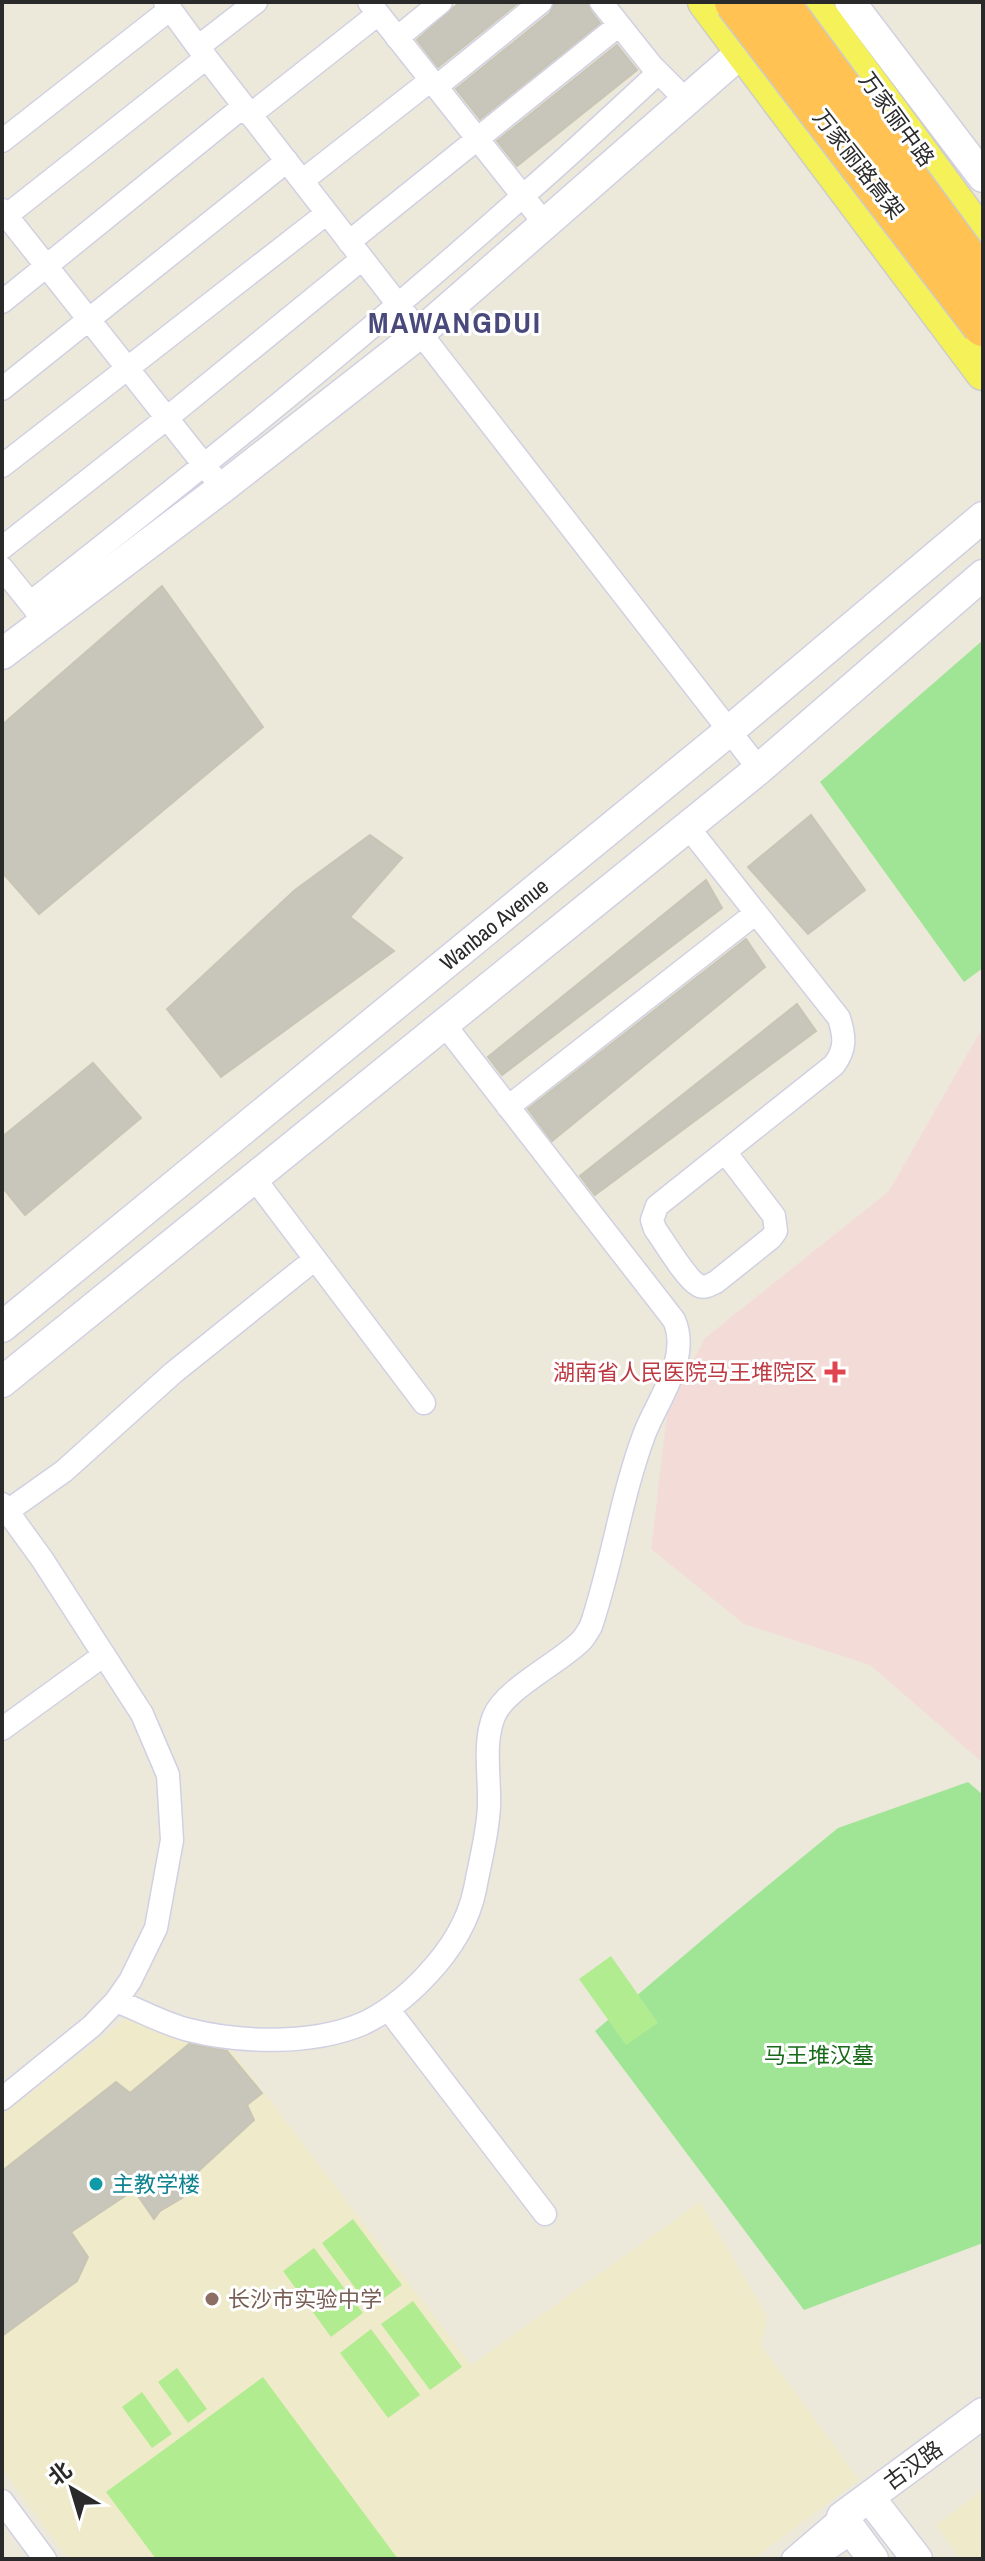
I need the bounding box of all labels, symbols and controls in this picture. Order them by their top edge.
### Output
street label: 万家丽中路 [853,66,941,172]
street label: 万家丽路高架 [807,103,911,225]
district label: MAWANGDUI [368,302,542,342]
street label: Wanbao Avenue [433,871,555,977]
place label: 湖南省人民医院马王堆院区 [553,1357,817,1387]
marker: 湖南省人民医院马王堆院区 [824,1361,846,1383]
park label: 马王堆汉墓 [764,2040,874,2070]
place label: 主教学楼 [112,2169,200,2199]
marker: 主教学楼 [87,2175,105,2193]
place label: 长沙市实验中学 [228,2284,382,2314]
marker: 长沙市实验中学 [203,2290,221,2308]
street label: 古汉路 [877,2433,949,2497]
north arrow [32,2449,112,2529]
text: 北 [42,2455,78,2492]

